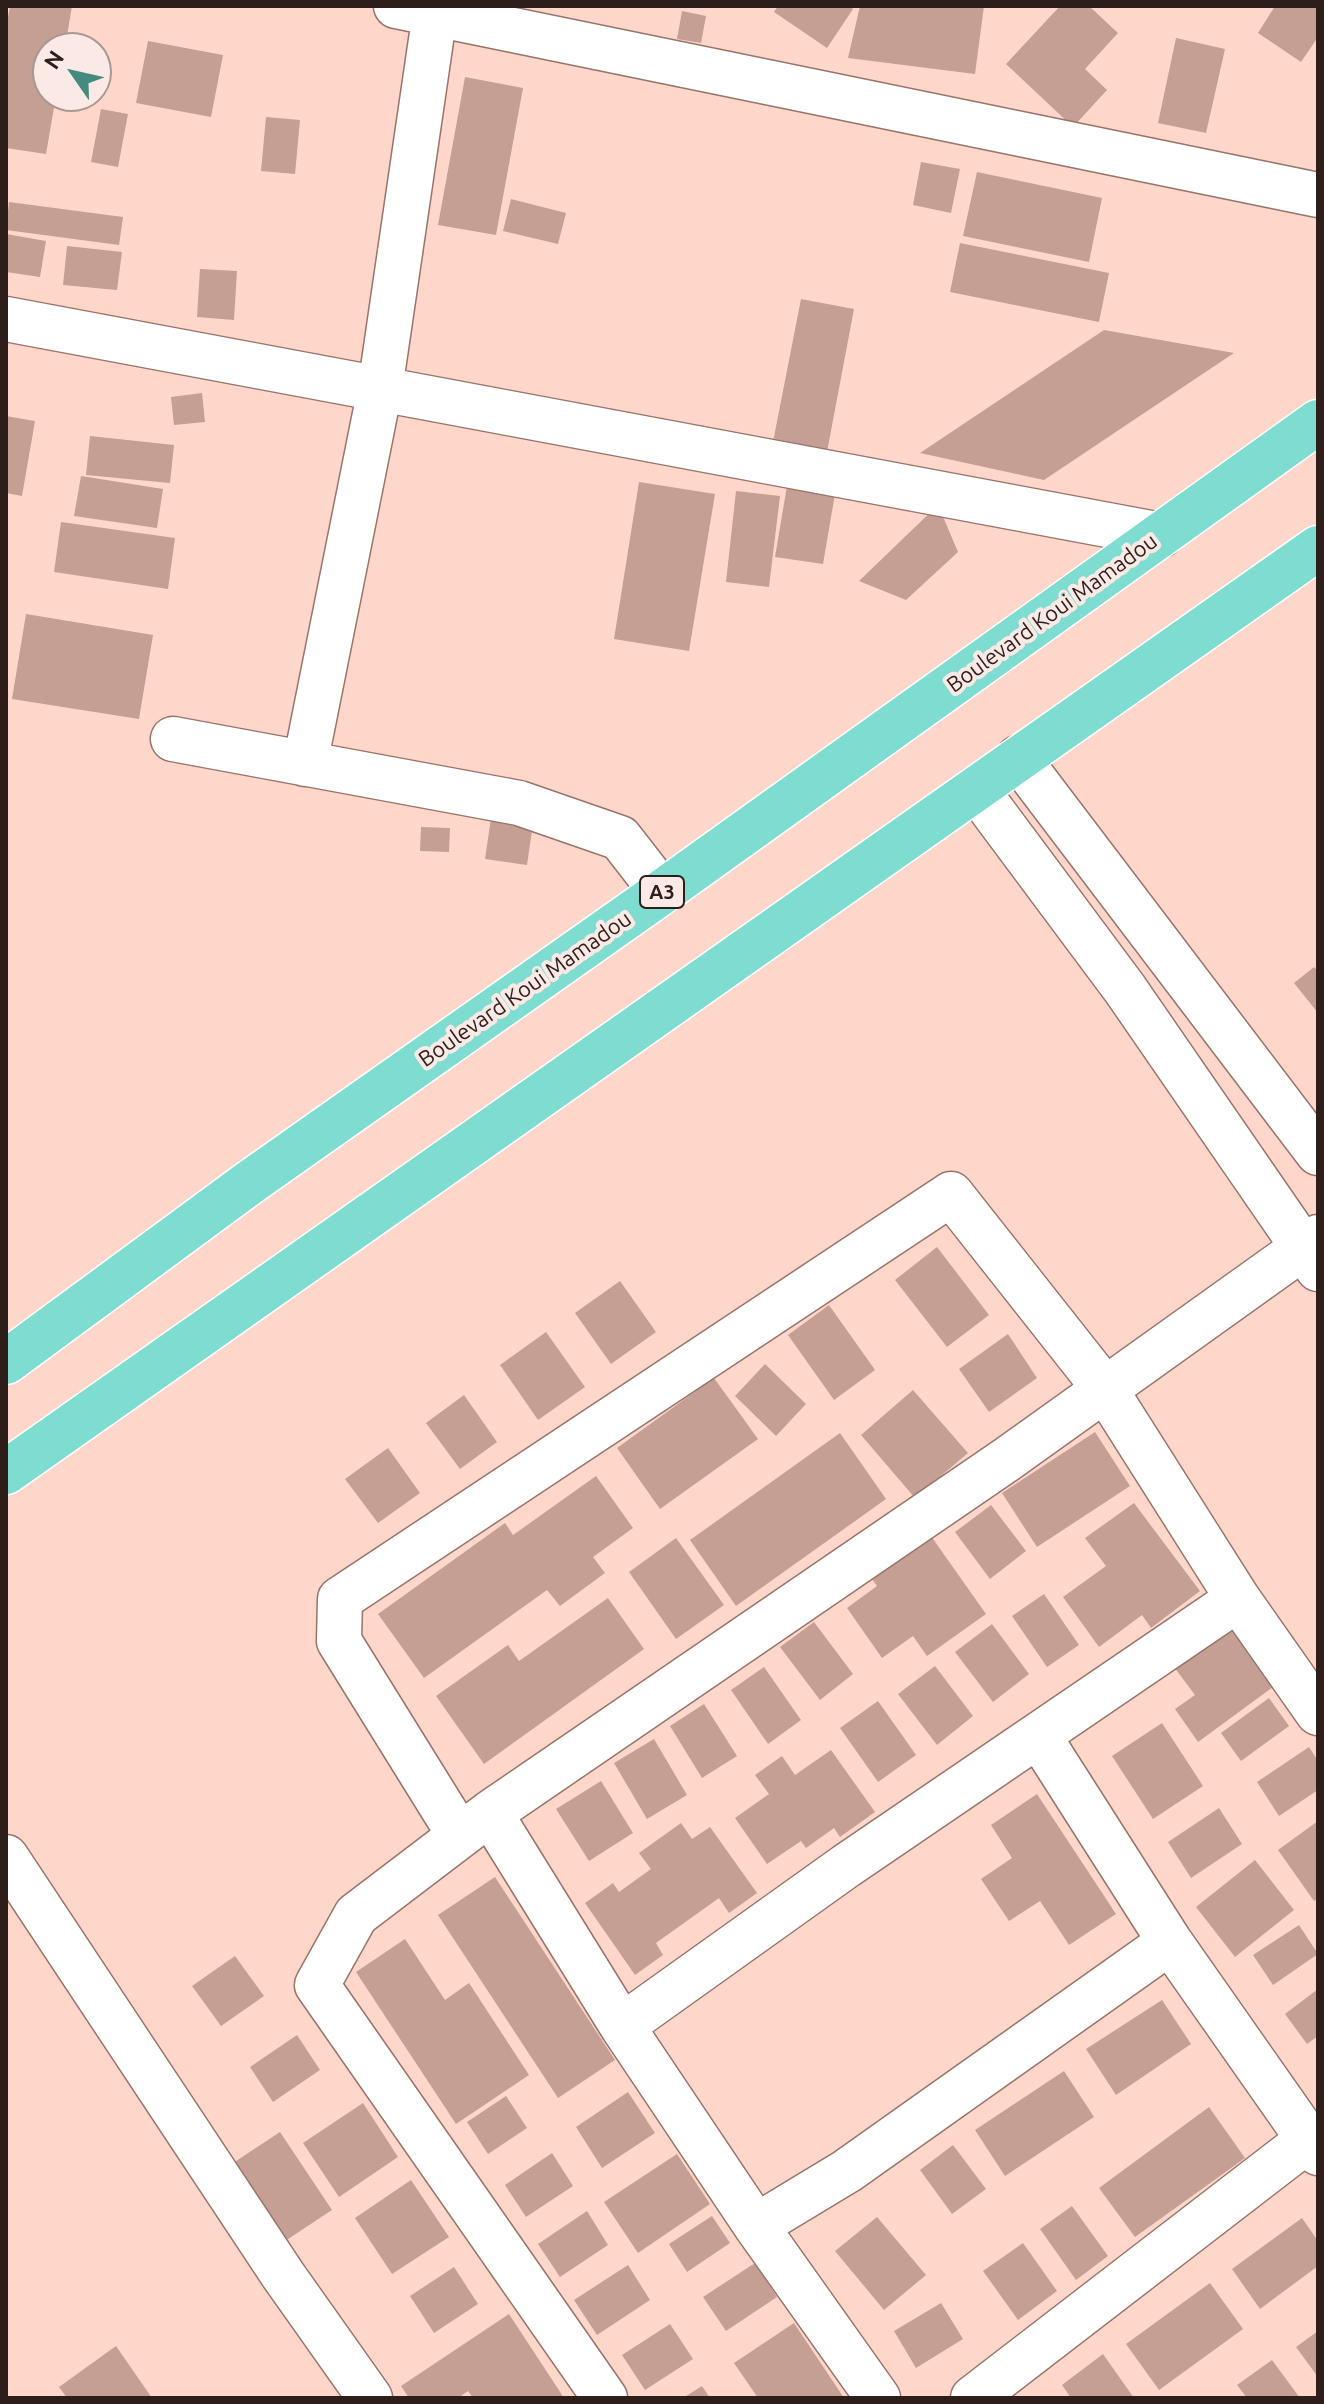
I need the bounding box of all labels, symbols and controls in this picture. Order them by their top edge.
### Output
north arrow [32,32,112,112]
text: N [38,46,68,73]
street label: Boulevard Koui Mamadou [942,528,1162,698]
road number: A3 [640,876,684,908]
street label: Boulevard Koui Mamadou [414,905,636,1073]

